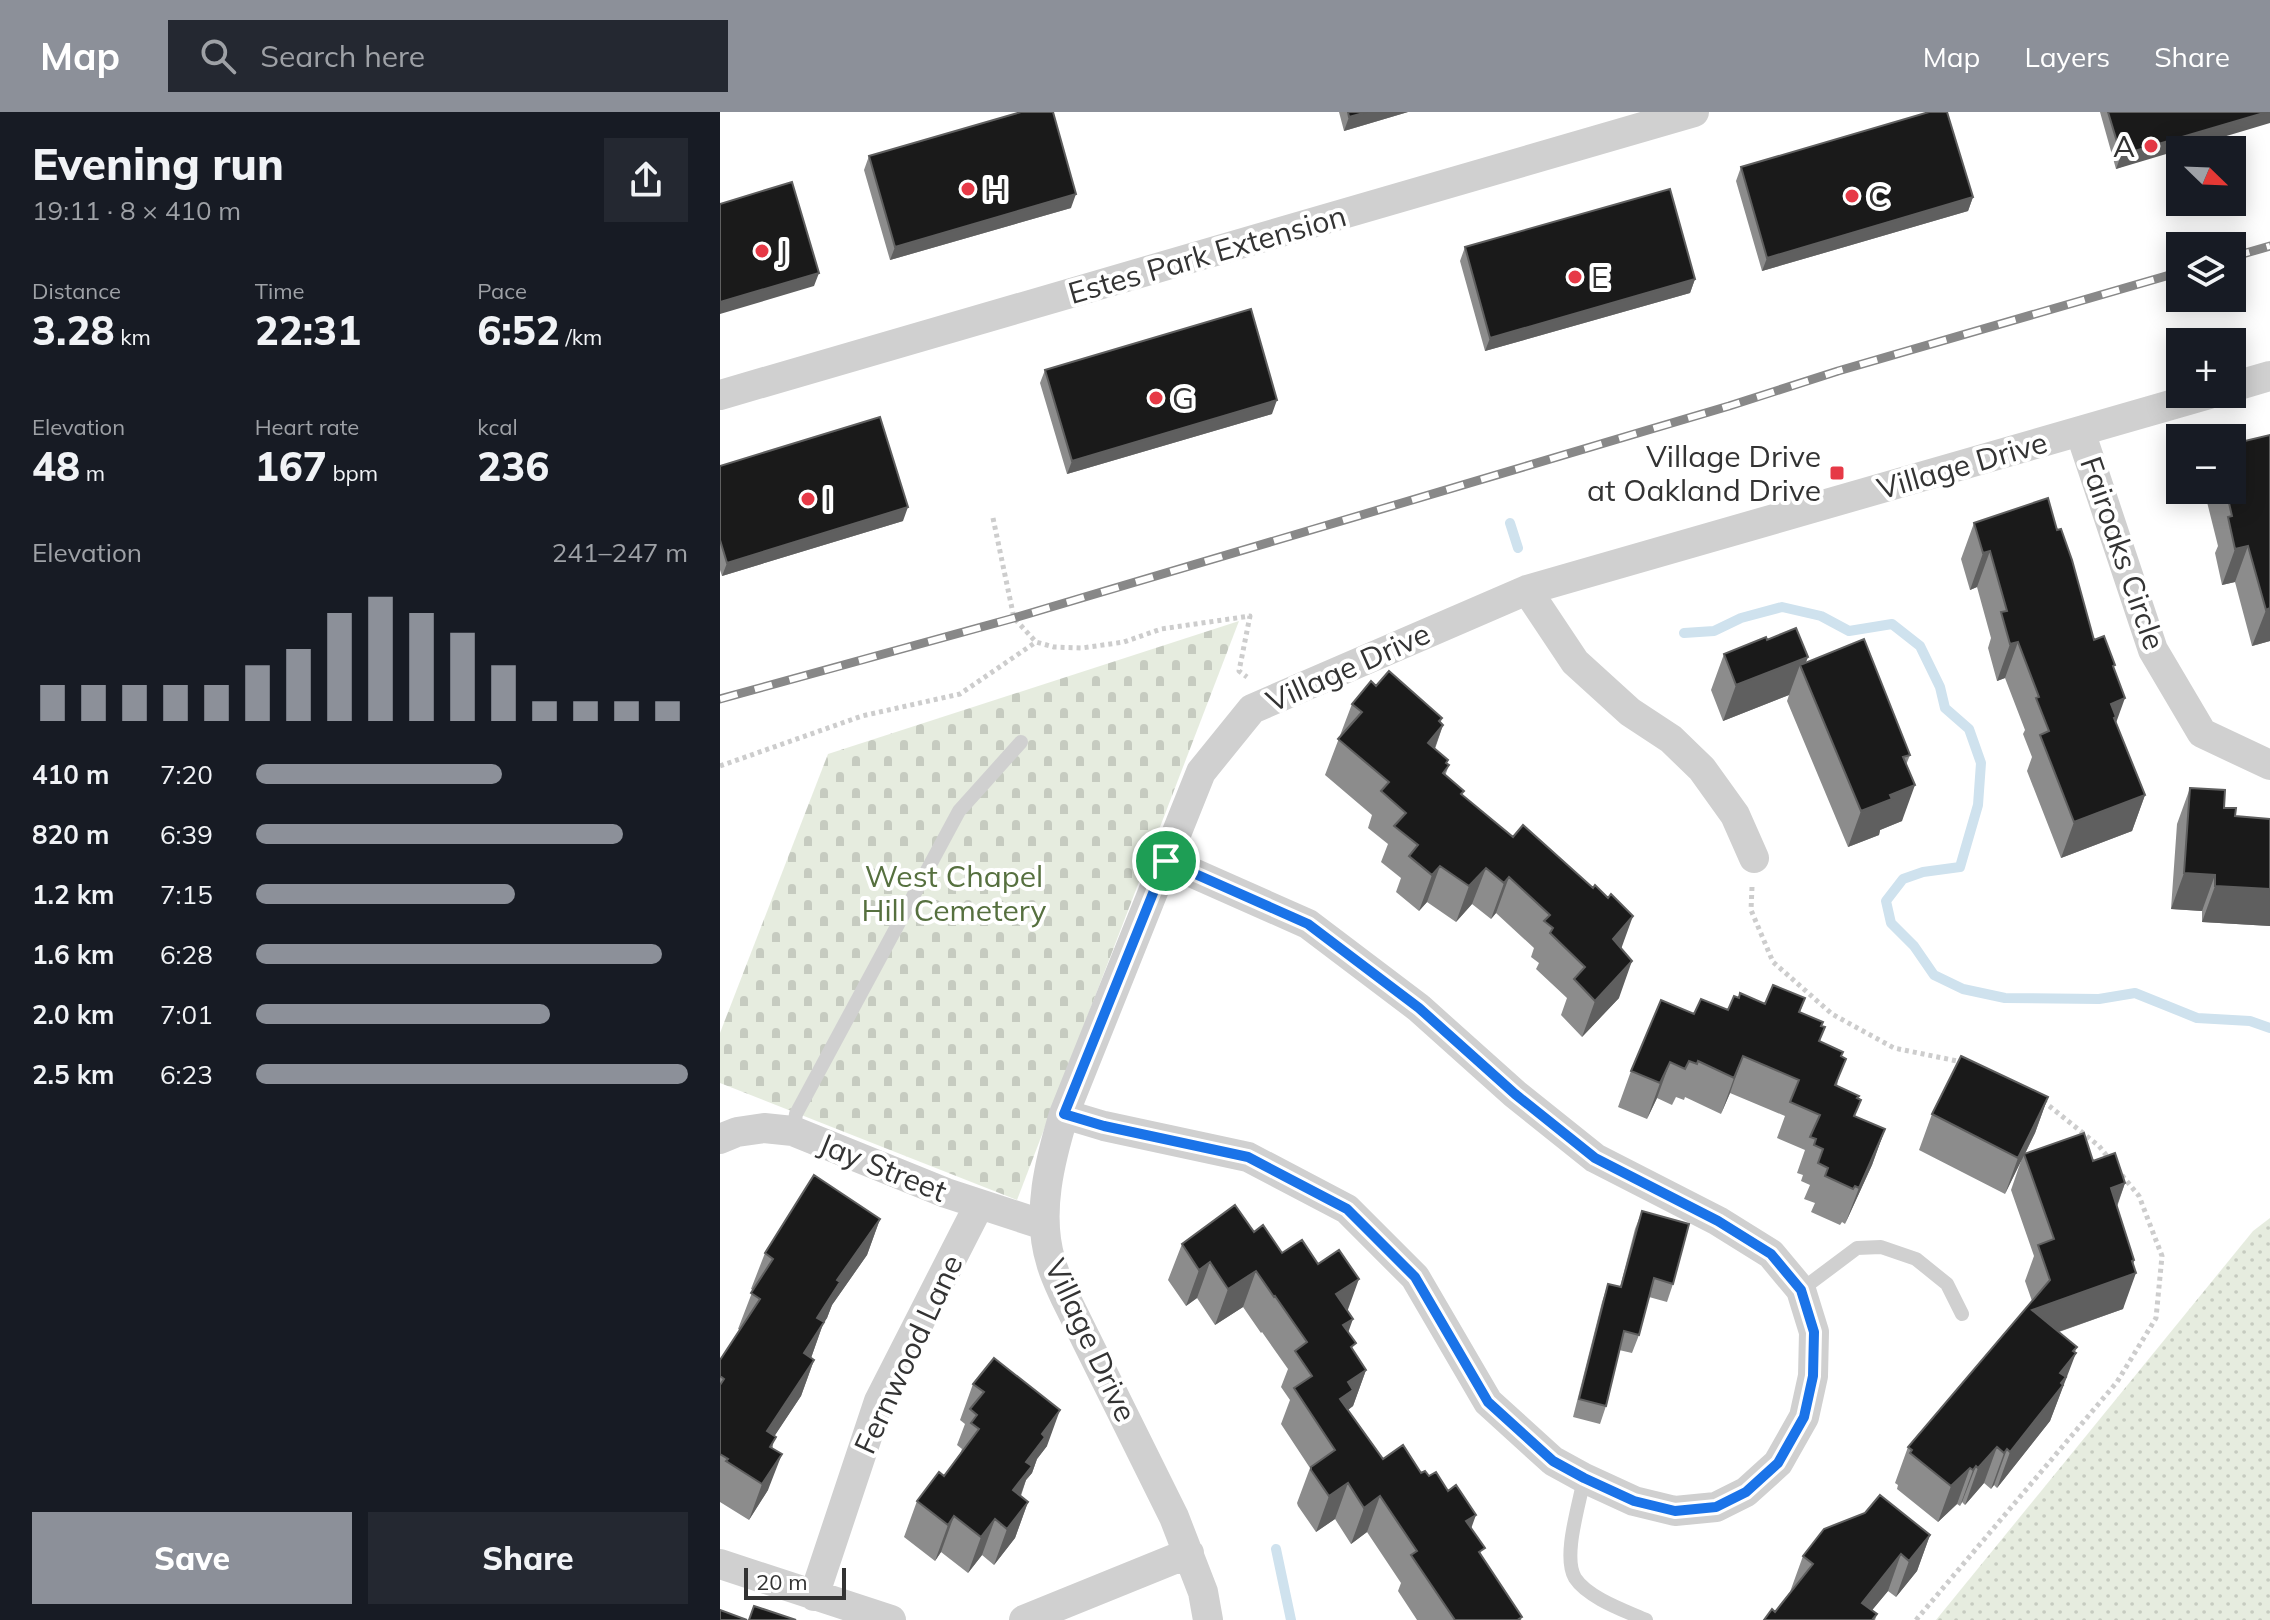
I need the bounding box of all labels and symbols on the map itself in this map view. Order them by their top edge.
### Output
place label: A [2113,127,2135,165]
north arrow [2166,136,2246,216]
marker: A [2142,137,2160,155]
place label: H [984,170,1007,208]
place label: C [1868,177,1889,215]
marker: H [959,180,977,198]
marker: C [1843,187,1861,205]
street label: Estes Park Extension [1064,196,1350,312]
place label: J [778,232,788,270]
marker: J [753,242,771,260]
place label: E [1591,258,1609,296]
marker: E [1566,268,1584,286]
place label: G [1172,379,1194,417]
marker: G [1147,389,1165,407]
street label: Village Drive [1873,423,2051,507]
place label: Village Drive at Oakland Drive [1587,437,1821,509]
street label: Fairoaks Circle [2072,451,2174,655]
marker: Village Drive at Oakland Drive [1828,464,1846,482]
place label: I [824,480,832,518]
marker: I [799,490,817,508]
street label: Village Drive [1260,614,1436,720]
pin [1132,827,1200,895]
park label: West Chapel Hill Cemetery [861,857,1047,929]
street label: Jay Street [814,1124,952,1210]
street label: Fernwood Lane [845,1248,971,1460]
street label: Village Drive [1037,1253,1145,1427]
scale bar [744,1564,846,1600]

